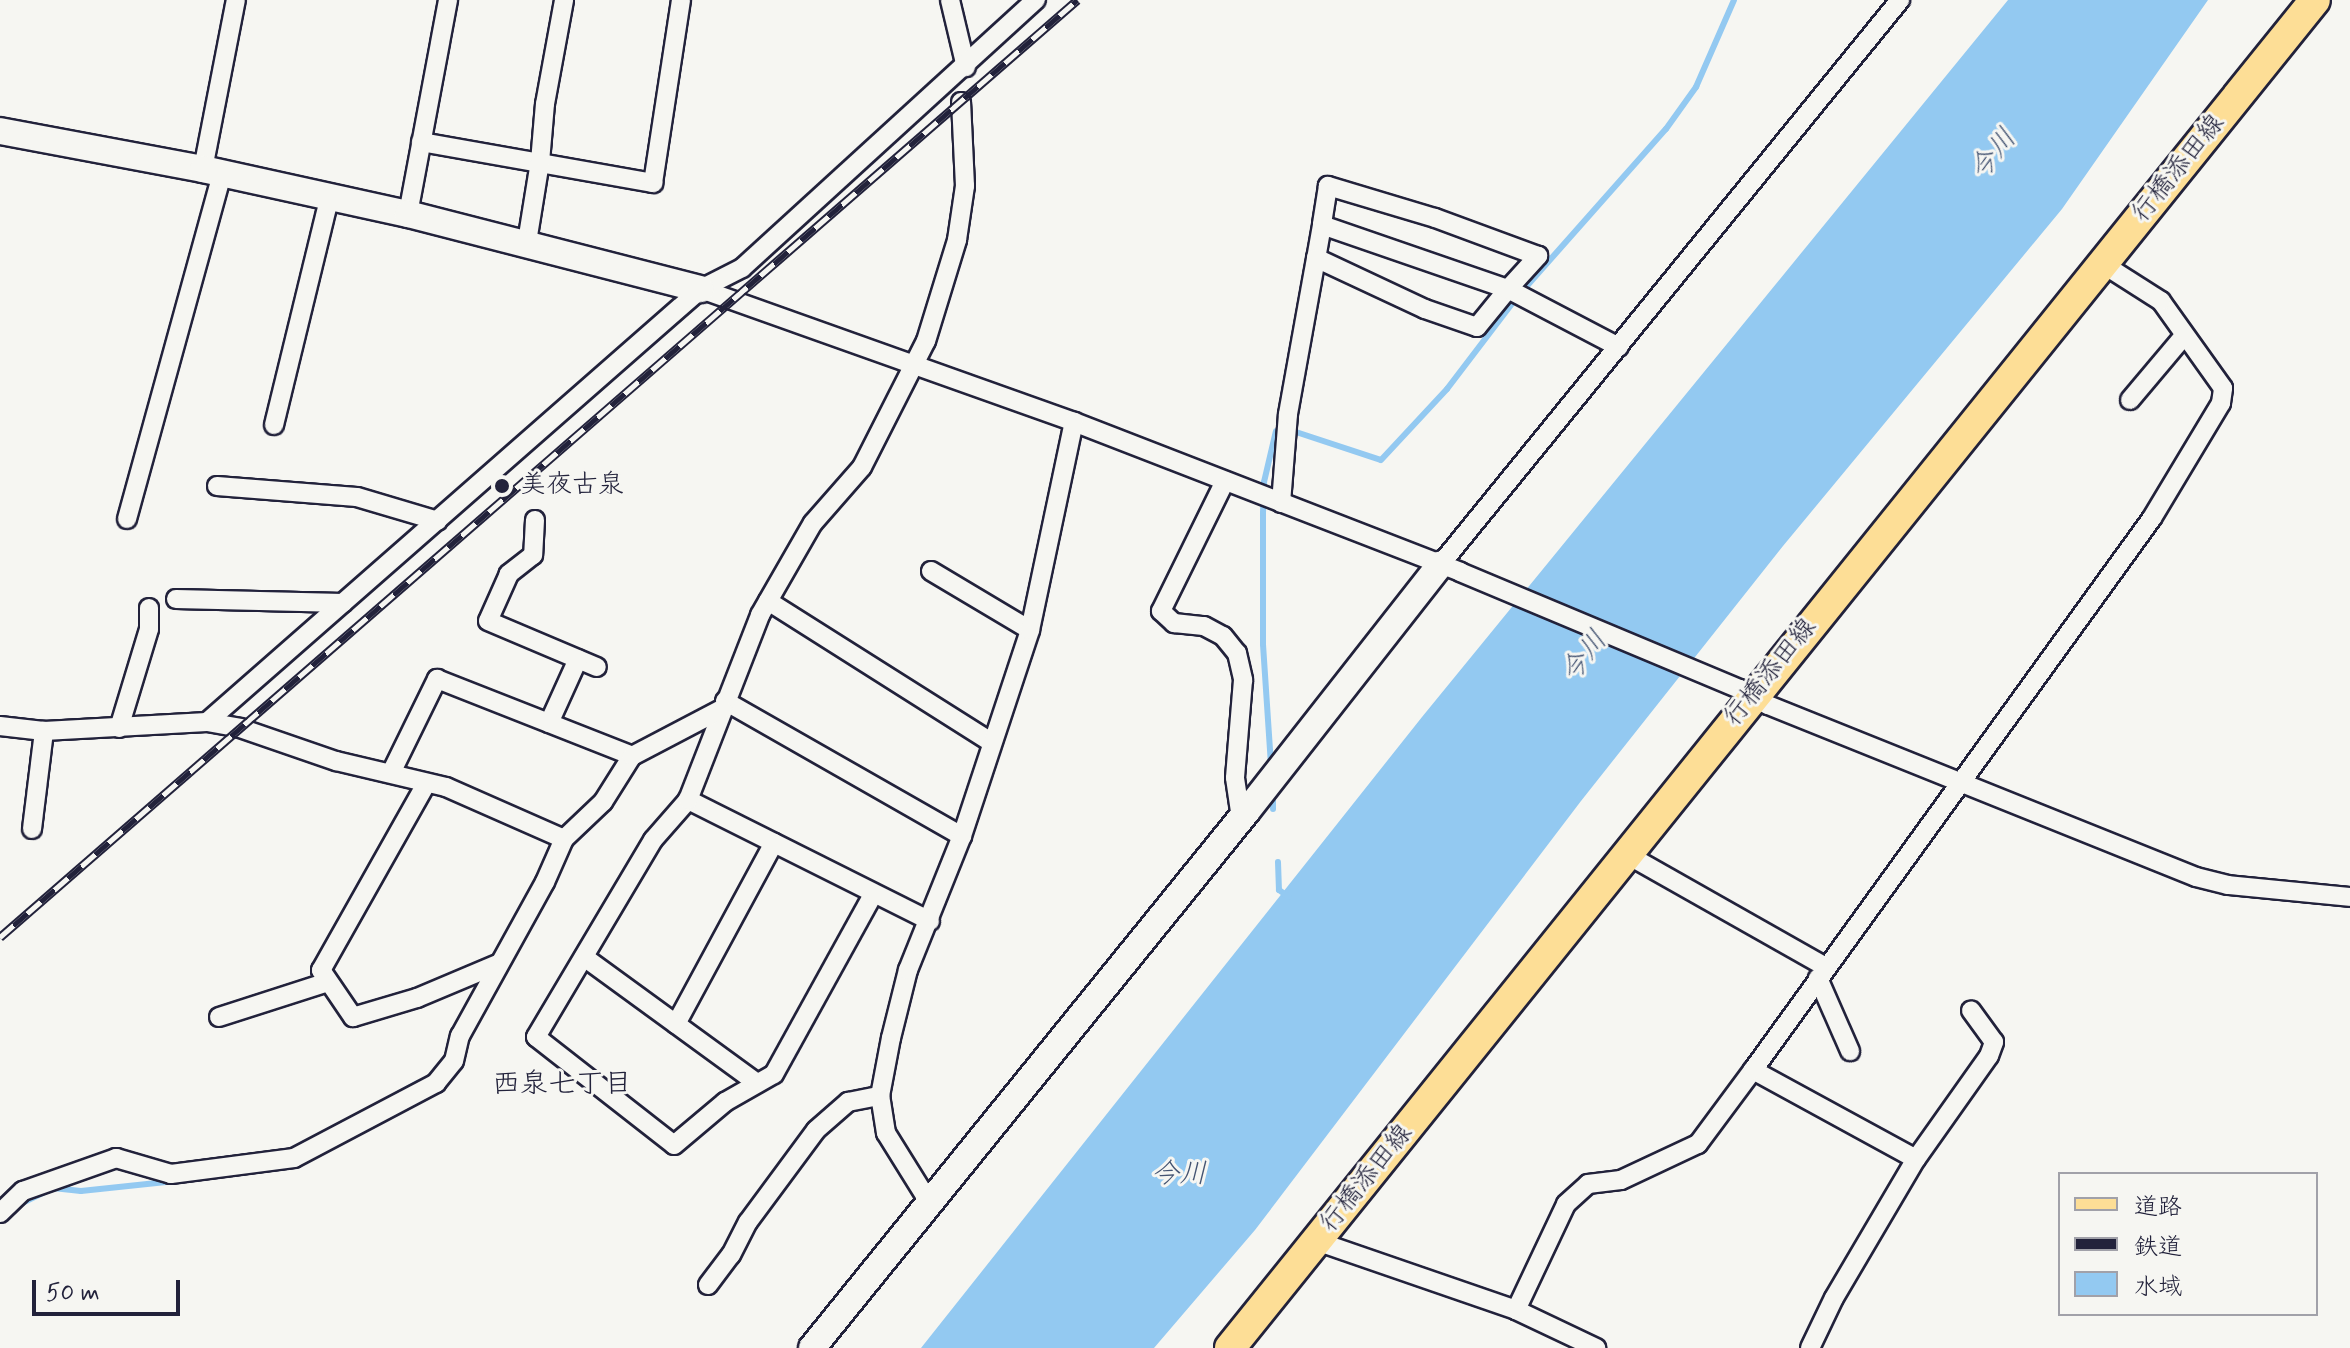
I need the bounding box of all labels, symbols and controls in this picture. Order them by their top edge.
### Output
street label: 行橋添田線 [2126,109,2232,229]
water label: 今川 [1963,123,2025,187]
place label: 美夜古泉 [520,470,624,502]
marker: 美夜古泉 [491,475,513,497]
street label: 行橋添田線 [1718,613,1824,733]
water label: 今川 [1555,625,1615,689]
district label: 西泉七丁目 [492,1068,632,1102]
street label: 行橋添田線 [1314,1119,1420,1239]
water label: 今川 [1151,1158,1207,1192]
legend [2058,1172,2318,1316]
text: 道路 [2134,1192,2182,1223]
text: 鉄道 [2134,1232,2182,1263]
scale bar [36,1264,184,1314]
text: 水域 [2134,1272,2182,1303]
text: 50 m [46,1278,100,1309]

